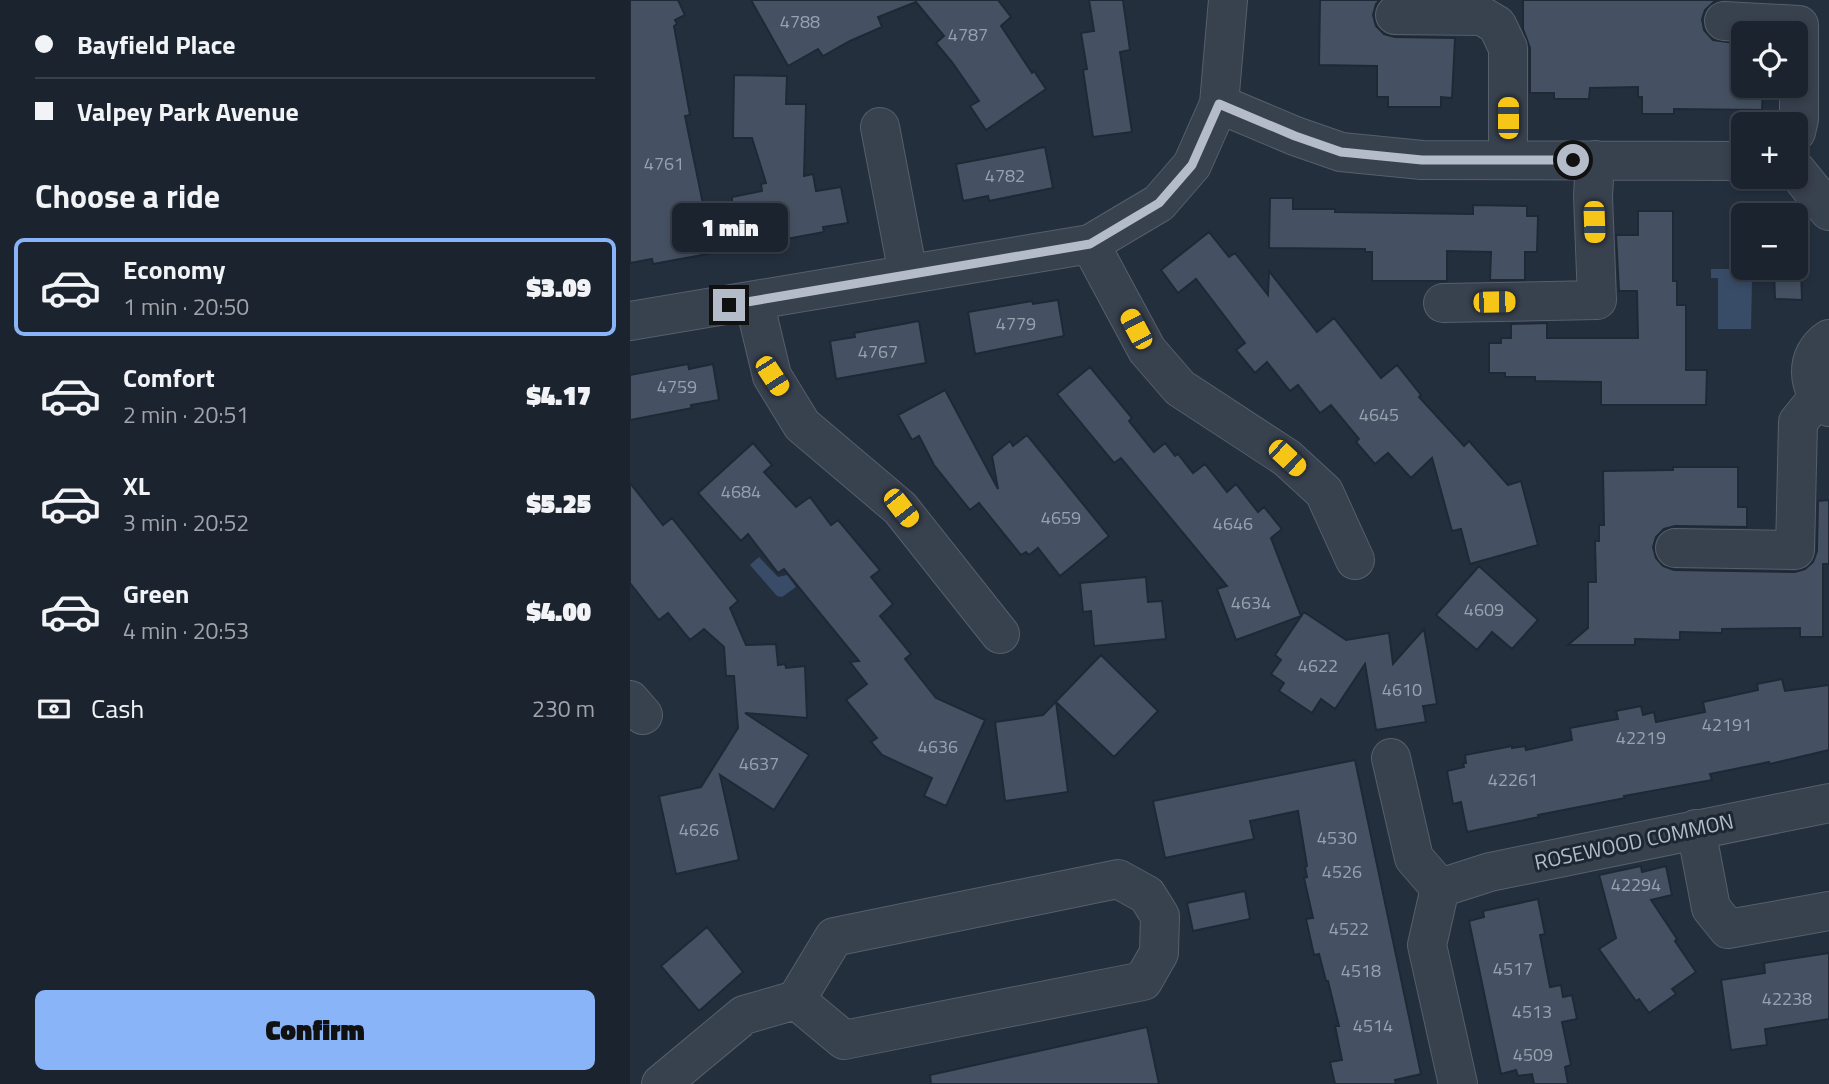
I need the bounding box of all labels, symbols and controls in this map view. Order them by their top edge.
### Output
house number: 4788 [780,8,820,35]
house number: 4787 [948,21,988,48]
map controls [1731,21,1808,280]
button: locate [1731,21,1808,98]
text: Bayfield Place [77,25,236,64]
text: Valpey Park Avenue [77,92,299,131]
car [1498,97,1519,139]
button: + [1731,112,1808,189]
route start [1557,144,1589,176]
house number: 4761 [644,150,684,177]
house number: 4782 [985,162,1025,189]
text: Choose a ride [35,172,220,220]
car [1583,201,1606,243]
button: − [1731,203,1808,280]
callout: 1 min [671,204,787,252]
text: 1 min [701,210,759,245]
text: Economy [123,250,225,289]
icon: car [39,256,102,319]
text: $3.09 [526,268,591,307]
text: 1 min · 20:50 [123,289,249,324]
route end [713,289,745,321]
car [1473,291,1516,313]
car [1117,306,1156,352]
house number: 4779 [996,310,1036,337]
house number: 4767 [858,338,898,365]
car [752,353,793,399]
text: Comfort [123,358,215,397]
icon: car [39,364,102,427]
house number: 4759 [657,373,697,400]
text: $4.17 [526,376,591,415]
text: 2 min · 20:51 [123,397,249,432]
house number: 4645 [1359,401,1399,428]
car [1265,436,1310,480]
text: XL [123,466,150,505]
icon: car [39,472,102,535]
house number: 4684 [721,478,761,505]
text: $5.25 [526,484,591,523]
car [880,485,923,531]
house number: 4659 [1041,504,1081,531]
text: 3 min · 20:52 [123,505,249,540]
house number: 4646 [1213,510,1253,537]
text: Green [123,574,189,613]
icon: car [39,580,102,643]
house number: 4634 [1231,589,1271,616]
text: $4.00 [526,592,591,631]
house number: 4609 [1464,596,1504,623]
text: 4 min · 20:53 [123,613,249,648]
house number: 4622 [1298,652,1338,679]
house number: 4610 [1382,676,1422,703]
text: Cash [91,689,144,728]
icon: cash [35,690,73,728]
text: 230 m [532,691,595,726]
house number: 42191 [1702,711,1752,738]
house number: 42219 [1616,724,1666,751]
house number: 4636 [918,733,958,760]
house number: 4637 [739,750,779,777]
house number: 42261 [1488,766,1538,793]
street label: ROSEWOOD COMMON [1531,804,1736,878]
house number: 4626 [679,816,719,843]
house number: 4530 [1317,824,1357,851]
house number: 4526 [1322,858,1362,885]
house number: 42294 [1611,871,1661,898]
house number: 4522 [1329,915,1369,942]
house number: 4517 [1493,955,1533,982]
house number: 4518 [1341,957,1381,984]
house number: 42238 [1762,985,1812,1012]
button: Confirm [35,990,595,1070]
house number: 4513 [1512,998,1552,1025]
house number: 4514 [1353,1012,1393,1039]
house number: 4509 [1513,1041,1553,1068]

